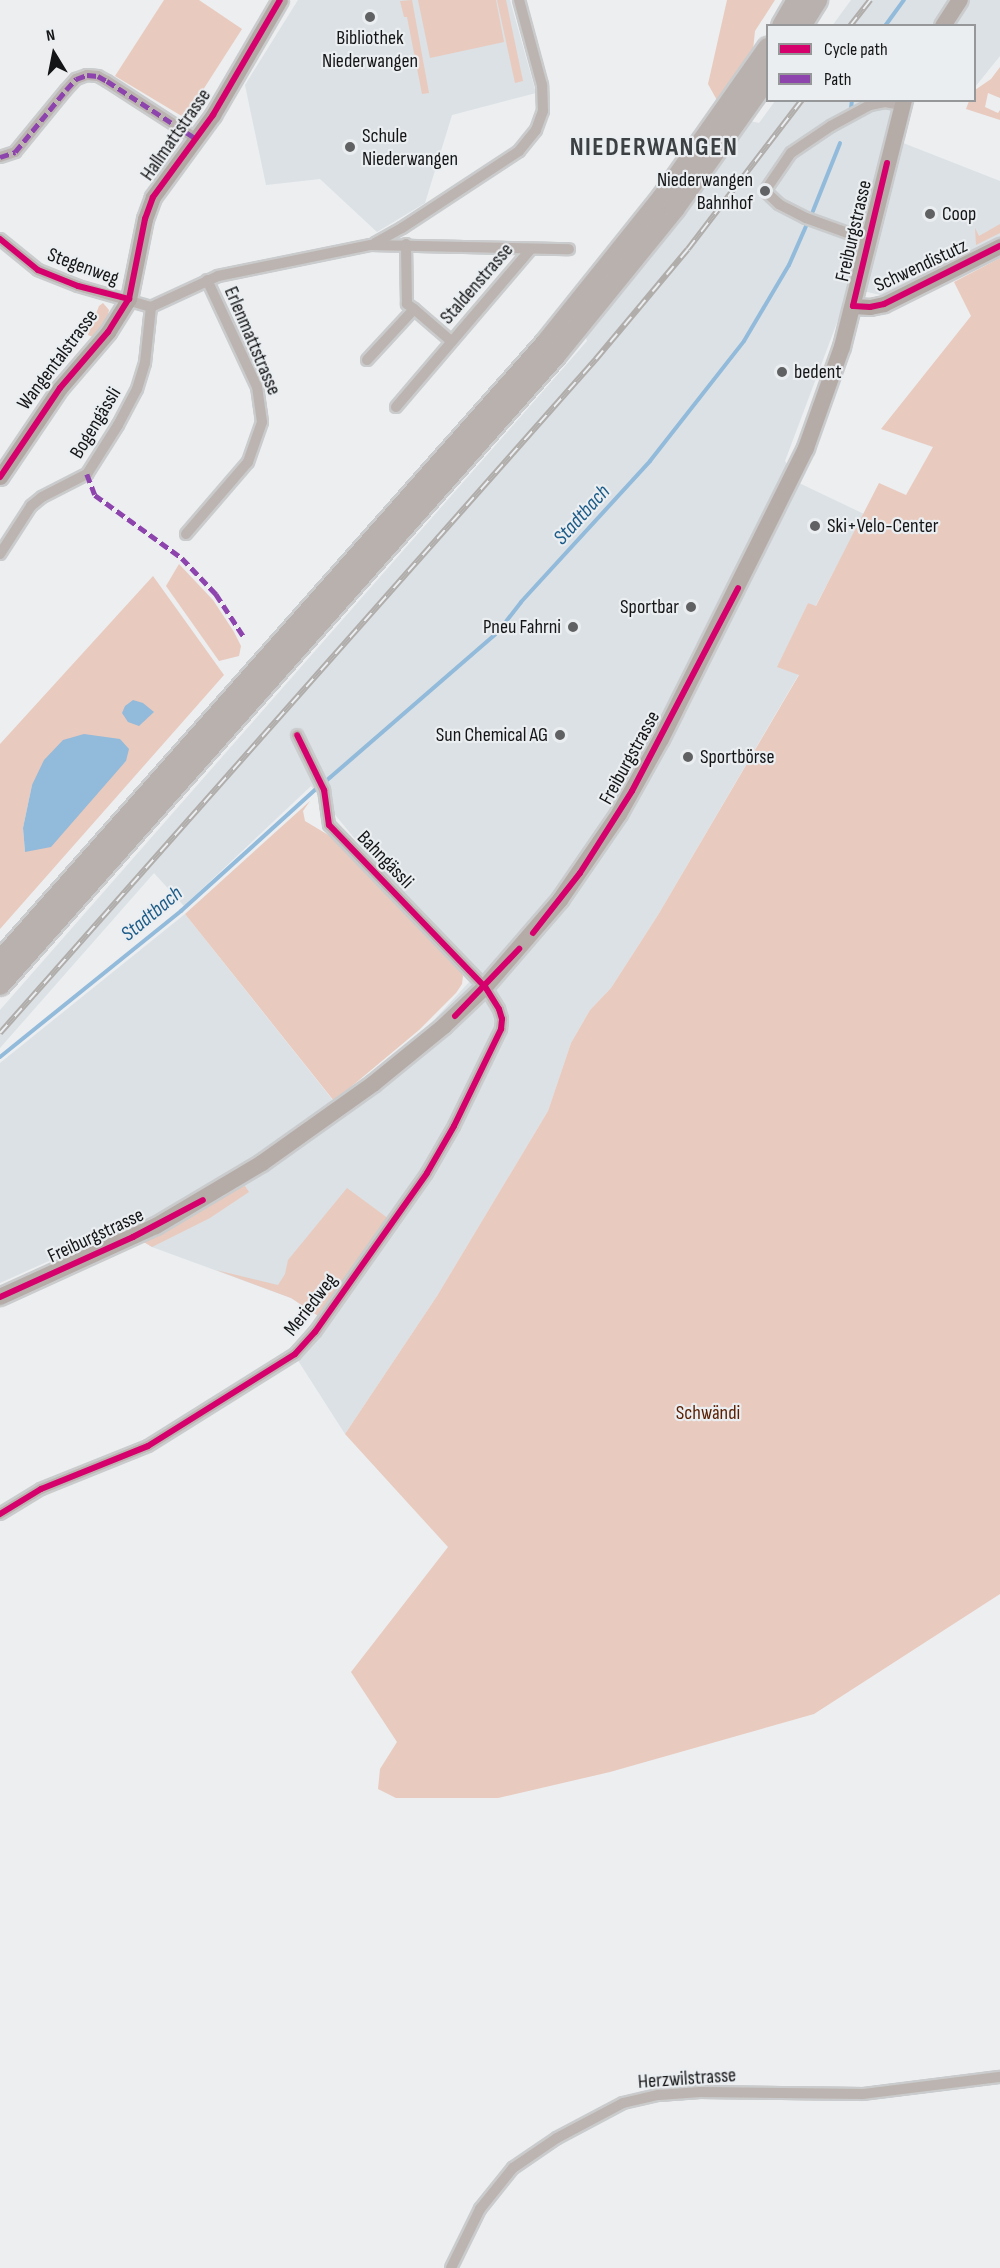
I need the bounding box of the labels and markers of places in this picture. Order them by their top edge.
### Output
marker: Bibliothek Niederwangen [363,10,377,24]
place label: Bibliothek Niederwangen [322,27,418,74]
place label: Schule Niederwangen [362,124,458,171]
marker: Schule Niederwangen [343,140,357,154]
place label: Niederwangen Bahnhof [657,168,753,215]
marker: Niederwangen Bahnhof [758,184,772,198]
place label: Coop [942,202,976,226]
marker: Coop [923,207,937,221]
place label: bedent [794,360,842,384]
marker: bedent [775,365,789,379]
place label: Ski+Velo-Center [827,514,938,538]
marker: Ski+Velo-Center [808,519,822,533]
place label: Sportbar [620,595,679,619]
marker: Sportbar [684,600,698,614]
place label: Pneu Fahrni [483,615,561,639]
marker: Pneu Fahrni [566,620,580,634]
place label: Sun Chemical AG [436,723,548,747]
marker: Sun Chemical AG [553,728,567,742]
place label: Sportbörse [700,745,774,769]
marker: Sportbörse [681,750,695,764]

